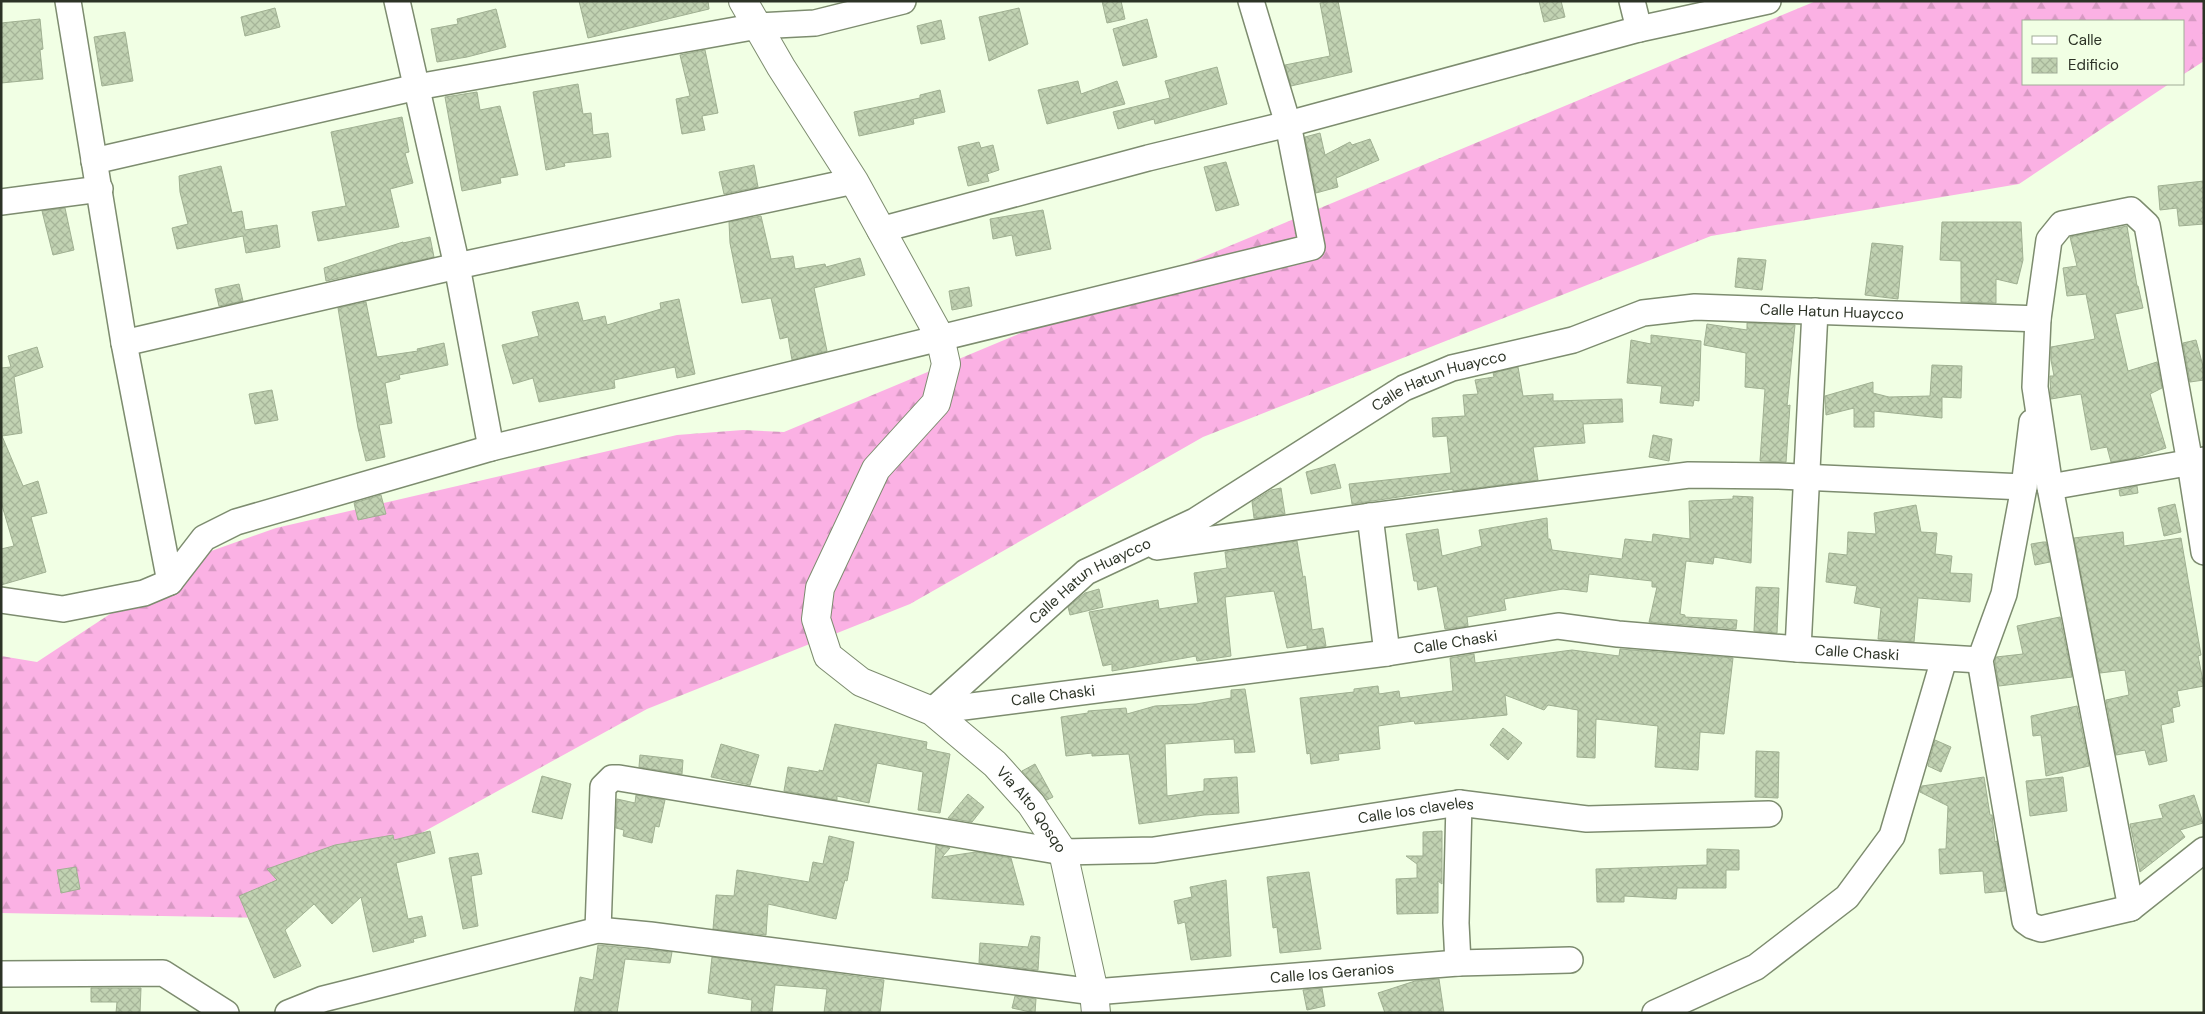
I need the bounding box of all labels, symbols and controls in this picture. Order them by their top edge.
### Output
legend [2022,20,2185,85]
text: Calle [2068,30,2102,50]
text: Edificio [2068,55,2119,75]
street label: Calle Hatun Huaycco [1760,299,1904,324]
street label: Calle Hatun Huaycco [1368,346,1508,416]
street label: Calle Hatun Huaycco [1025,533,1154,629]
street label: Calle Chaski [1412,626,1499,659]
street label: Calle Chaski [1814,640,1900,665]
street label: Calle Chaski [1010,680,1096,711]
street label: Via Alto Qosqo [992,762,1071,857]
street label: Calle los claveles [1356,793,1475,828]
street label: Calle los Geranios [1269,958,1395,988]

